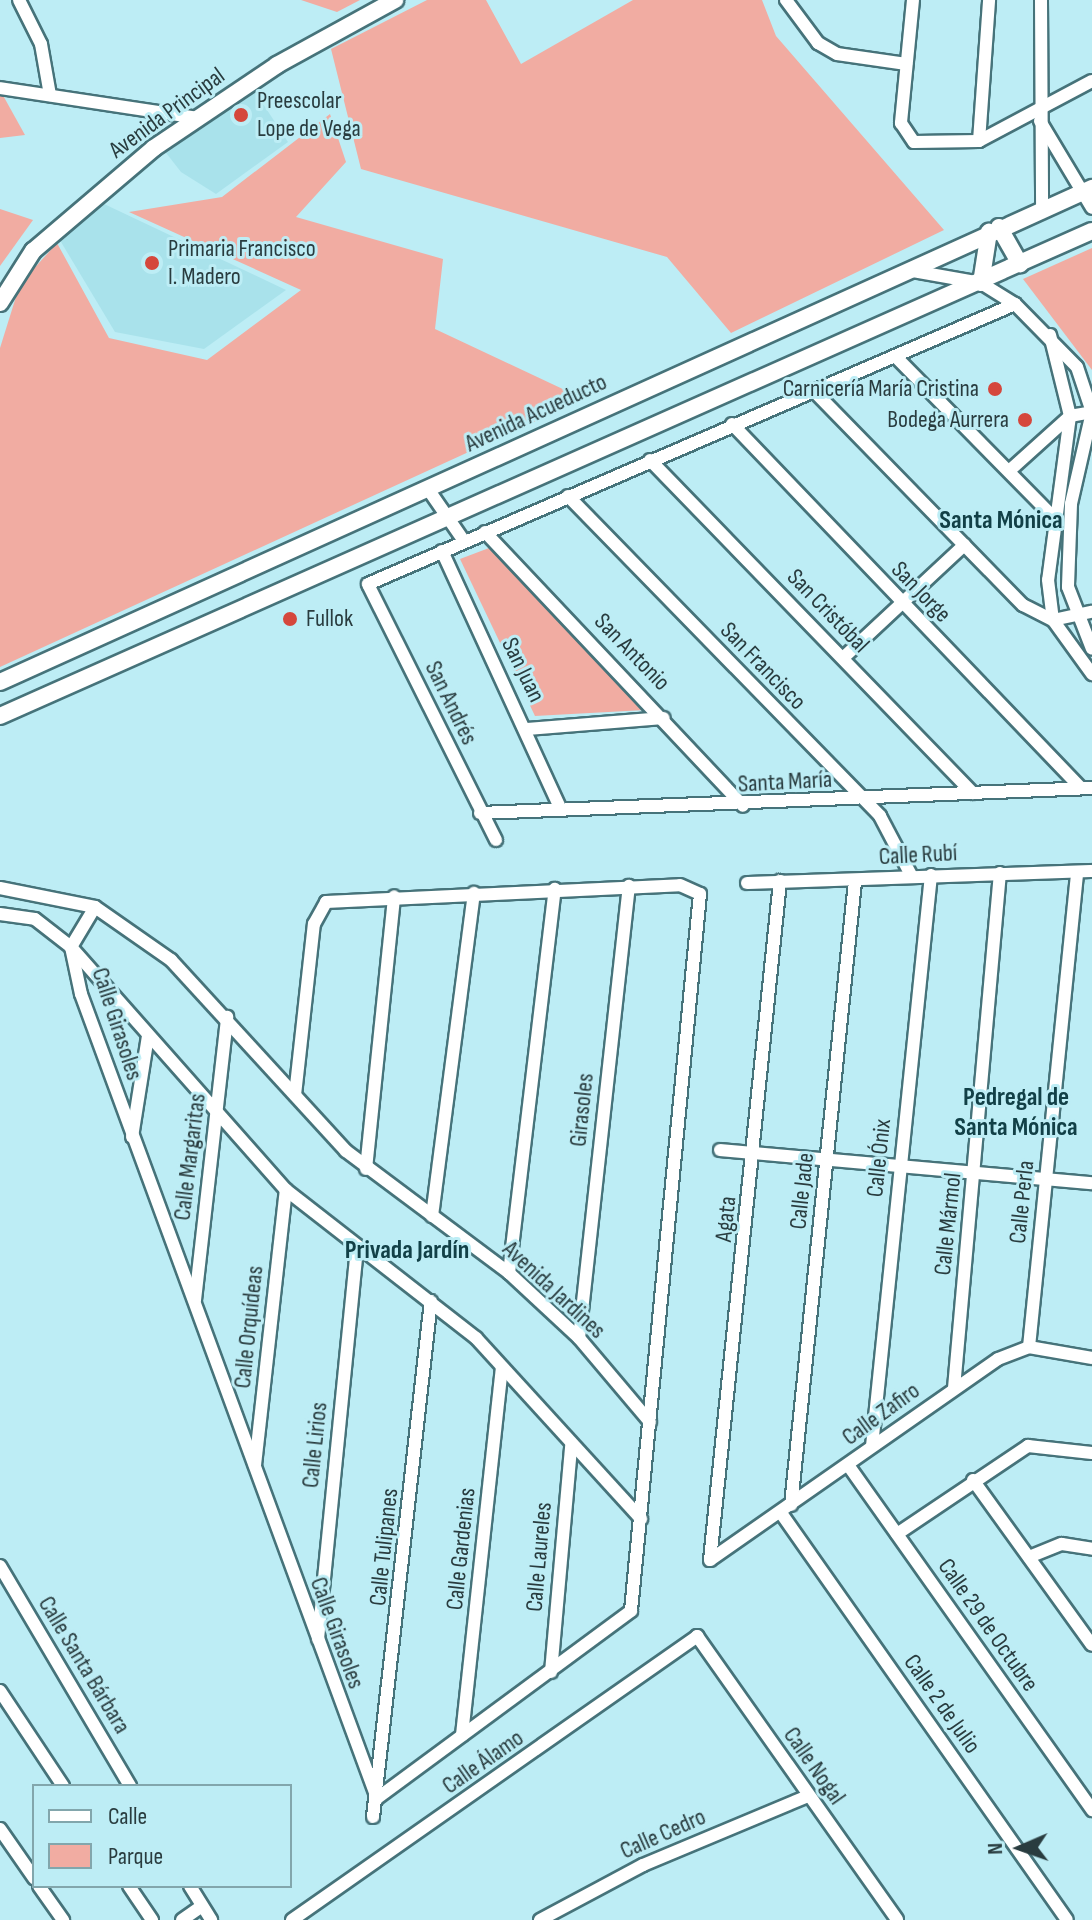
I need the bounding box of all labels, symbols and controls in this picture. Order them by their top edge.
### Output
street label: Avenida Principal [104,61,230,165]
place label: Preescolar Lope de Vega [257,87,361,143]
marker: Preescolar Lope de Vega [232,106,250,124]
place label: Primaria Francisco I. Madero [168,235,316,291]
marker: Primaria Francisco I. Madero [143,254,161,272]
street label: Avenida Acueducto [461,368,611,458]
place label: Carnicería María Cristina [783,375,979,403]
marker: Carnicería María Cristina [986,380,1004,398]
place label: Bodega Aurrera [887,406,1009,434]
marker: Bodega Aurrera [1016,411,1034,429]
district label: Santa Mónica [939,505,1063,537]
street label: San Jorge [885,555,957,629]
street label: San Cristóbal [781,563,875,659]
place label: Fullok [306,605,353,633]
street label: San Antonio [588,607,676,697]
marker: Fullok [281,610,299,628]
street label: San Francisco [714,616,812,716]
street label: San Juan [495,633,551,707]
street label: San Andrés [418,657,484,749]
street label: Santa María [737,765,833,799]
street label: Calle Rubí [878,839,958,871]
street label: Calle Girasoles [85,964,149,1084]
street label: Girasoles [564,1072,600,1148]
district label: Pedregal de Santa Mónica [954,1082,1078,1144]
street label: Calle Margaritas [168,1092,212,1222]
street label: Calle Ónix [861,1117,897,1199]
street label: Calle Jade [784,1151,820,1231]
street label: Calle Perla [1003,1159,1041,1245]
street label: Calle Mármol [928,1171,968,1277]
street label: Agata [709,1195,743,1243]
district label: Privada Jardín [345,1235,469,1267]
street label: Avenida Jardines [497,1235,611,1345]
street label: Calle Orquídeas [228,1264,270,1390]
street label: Calle Zafiro [837,1376,925,1452]
street label: Calle Lirios [296,1401,334,1489]
street label: Calle Gardenias [440,1486,482,1612]
street label: Calle Tulipanes [364,1487,404,1607]
street label: Calle Laureles [520,1501,558,1613]
street label: Calle 29 de Octubre [932,1553,1044,1697]
street label: Calle Girasoles [304,1573,370,1693]
street label: Calle Santa Bárbara [32,1591,136,1739]
street label: Calle 2 de Julio [897,1649,987,1759]
street label: Calle Nogal [777,1722,851,1810]
street label: Calle Álamo [437,1724,529,1800]
legend [32,1784,292,1888]
text: Calle [108,1802,147,1831]
street label: Calle Cedro [616,1802,710,1866]
north arrow [980,1808,1060,1888]
text: Parque [108,1842,163,1871]
text: N [982,1843,1009,1855]

